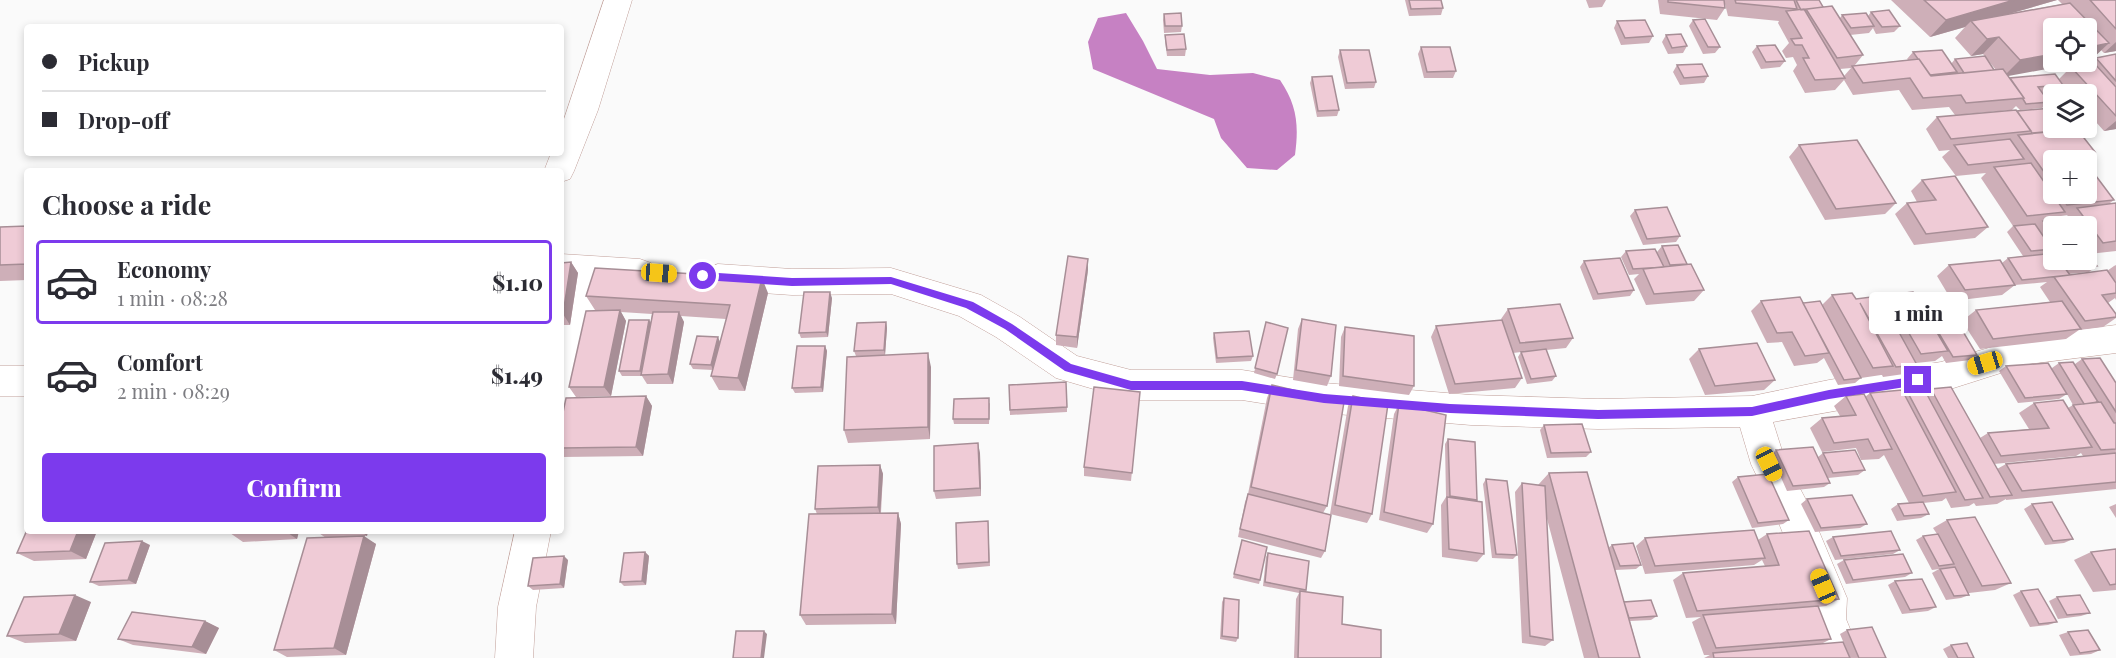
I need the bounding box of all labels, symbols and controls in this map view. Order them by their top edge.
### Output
map controls [2043,18,2097,270]
button: locate [2043,18,2097,72]
text: Pickup [78,47,149,77]
button: layers [2043,84,2097,138]
text: Drop-off [78,105,169,135]
button: + [2043,150,2097,204]
text: Choose a ride [42,186,211,222]
button: − [2043,216,2097,270]
text: Economy [117,254,211,284]
icon: car [45,255,99,309]
route start [689,262,716,289]
car [640,263,678,283]
text: $1.10 [492,267,543,297]
text: 1 min · 08:28 [117,284,228,311]
callout: 1 min [1868,293,1968,335]
text: 1 min [1894,299,1943,326]
text: Comfort [117,347,203,377]
icon: car [45,348,99,402]
car [1965,349,2005,377]
text: $1.49 [491,360,543,390]
route end [1904,366,1931,393]
text: 2 min · 08:29 [117,377,230,404]
car [1753,444,1785,484]
button: Confirm [42,453,546,522]
car [1808,566,1838,606]

